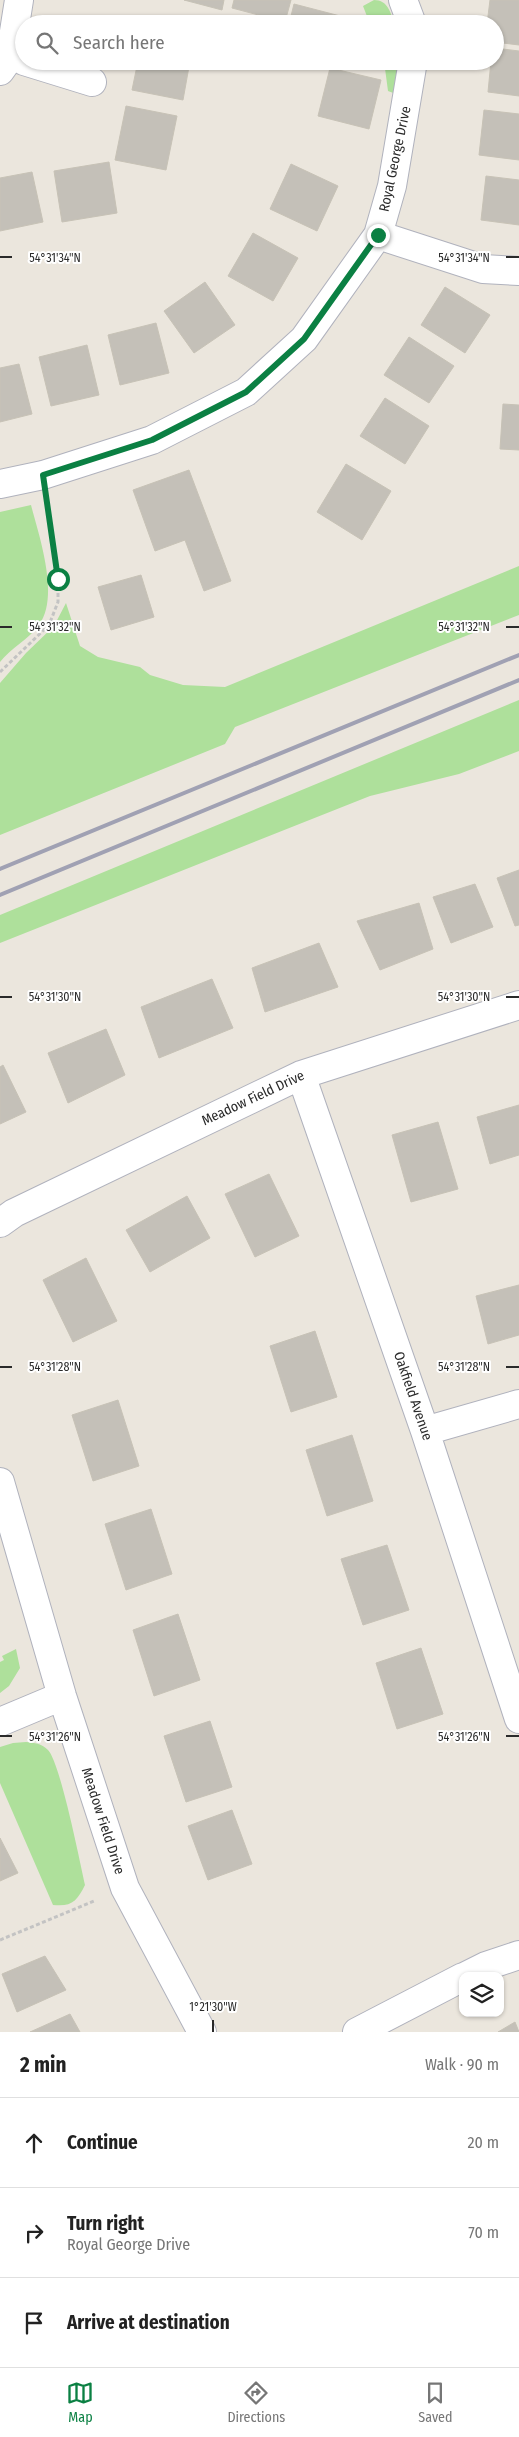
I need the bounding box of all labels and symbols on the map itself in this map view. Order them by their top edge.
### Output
street label: Royal George Drive [375,104,415,213]
route end [367,224,390,247]
text: 54°31'34"N [29,251,81,265]
text: 54°31'34"N [438,251,490,265]
route start [47,568,70,591]
text: 54°31'32"N [29,620,81,634]
text: 54°31'32"N [438,620,490,634]
text: 54°31'30"N [29,990,81,1004]
text: 54°31'30"N [438,990,490,1004]
street label: Meadow Field Drive [199,1067,307,1129]
street label: Oakfield Avenue [390,1349,436,1443]
text: 54°31'28"N [29,1360,81,1374]
text: 54°31'28"N [438,1360,490,1374]
text: 54°31'26"N [29,1730,81,1744]
text: 54°31'26"N [438,1730,490,1744]
street label: Meadow Field Drive [78,1766,128,1877]
text: 1°21'30"W [189,2000,237,2014]

